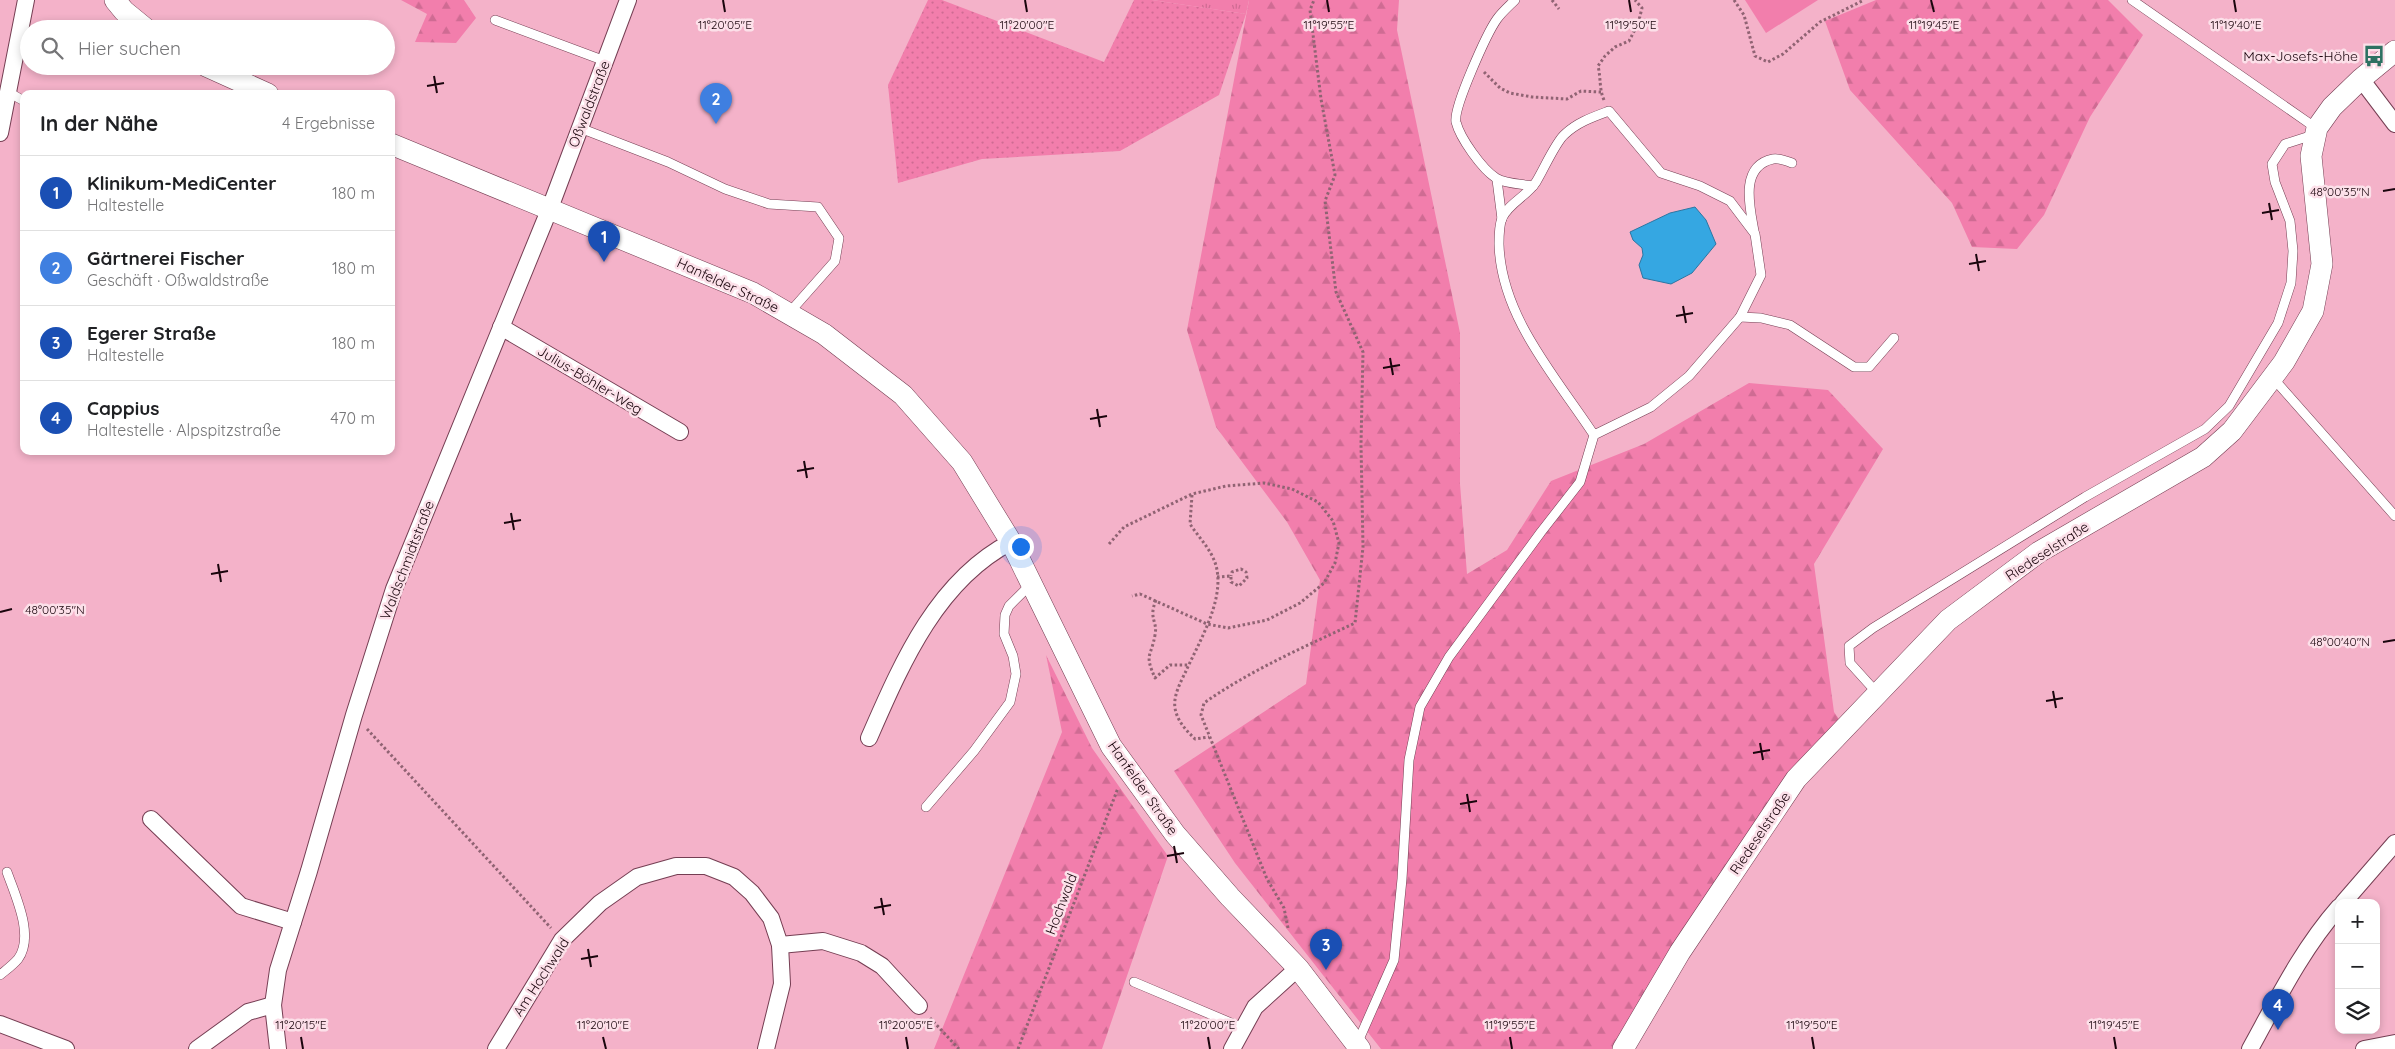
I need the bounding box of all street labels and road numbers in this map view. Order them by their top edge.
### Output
street label: Oßwaldstraße [564,58,614,150]
street label: Hanfelder Straße [674,253,782,317]
street label: Julius-Böhler-Weg [534,342,646,418]
street label: Waldschmidtstraße [376,498,438,622]
street label: Riedeselstraße [2002,517,2092,585]
street label: Hanfelder Straße [1104,738,1182,838]
street label: Riedeselstraße [1726,788,1794,878]
street label: Hochwald [1041,871,1081,937]
street label: Am Hochwald [509,934,573,1020]

